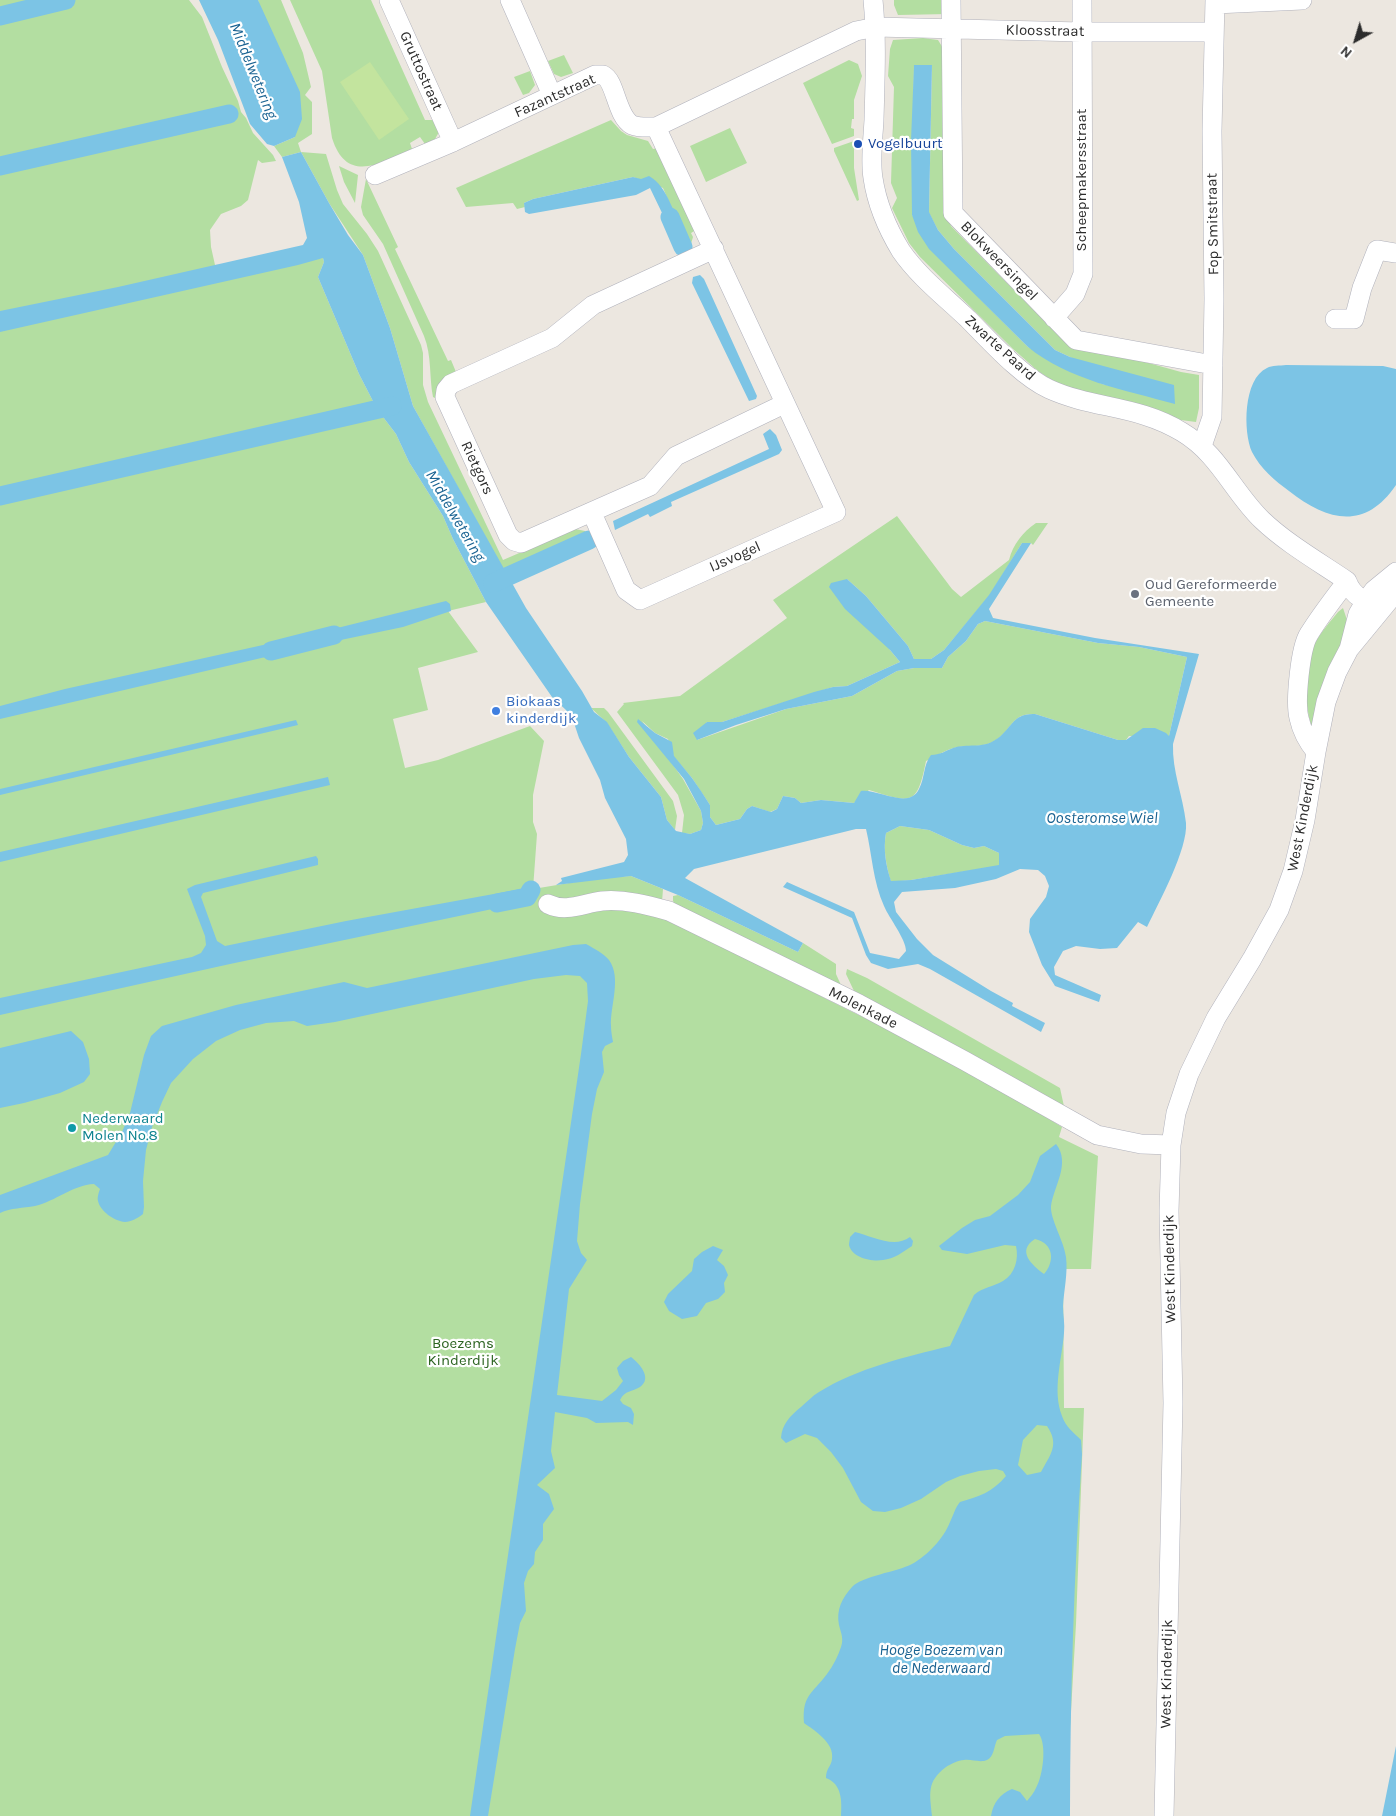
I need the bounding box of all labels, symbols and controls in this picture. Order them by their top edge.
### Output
north arrow [1331,15,1381,65]
water label: Middelwetering [225,20,281,122]
street label: Kloosstraat [1006,21,1084,41]
street label: Gruttostraat [396,29,446,113]
text: N [1337,42,1356,62]
street label: Fazantstraat [512,70,598,122]
street label: Scheepmakersstraat [1073,109,1091,251]
place label: Vogelbuurt [868,135,943,153]
marker: Vogelbuurt [852,138,864,150]
street label: Fop Smitstraat [1203,173,1223,275]
street label: Blokweersingel [957,217,1041,305]
street label: Zwarte Paard [961,311,1039,385]
street label: Rietgors [457,438,497,498]
water label: Middelwetering [421,467,489,565]
street label: IJsvogel [707,538,763,576]
place label: Oud Gereformeerde Gemeente [1145,576,1277,611]
marker: Oud Gereformeerde Gemeente [1129,588,1141,600]
place label: Biokaas kinderdijk [506,693,576,728]
marker: Biokaas kinderdijk [490,705,502,717]
street label: West Kinderdijk [1284,763,1322,873]
water label: Oosteromse Wiel [1046,808,1158,828]
street label: Molenkade [825,983,901,1033]
place label: Nederwaard Molen No.8 [82,1110,164,1145]
marker: Nederwaard Molen No.8 [66,1122,78,1134]
street label: West Kinderdijk [1160,1214,1180,1324]
park label: Boezems Kinderdijk [427,1335,499,1370]
street label: West Kinderdijk [1157,1619,1177,1729]
water label: Hooge Boezem van de Nederwaard [879,1640,1003,1678]

